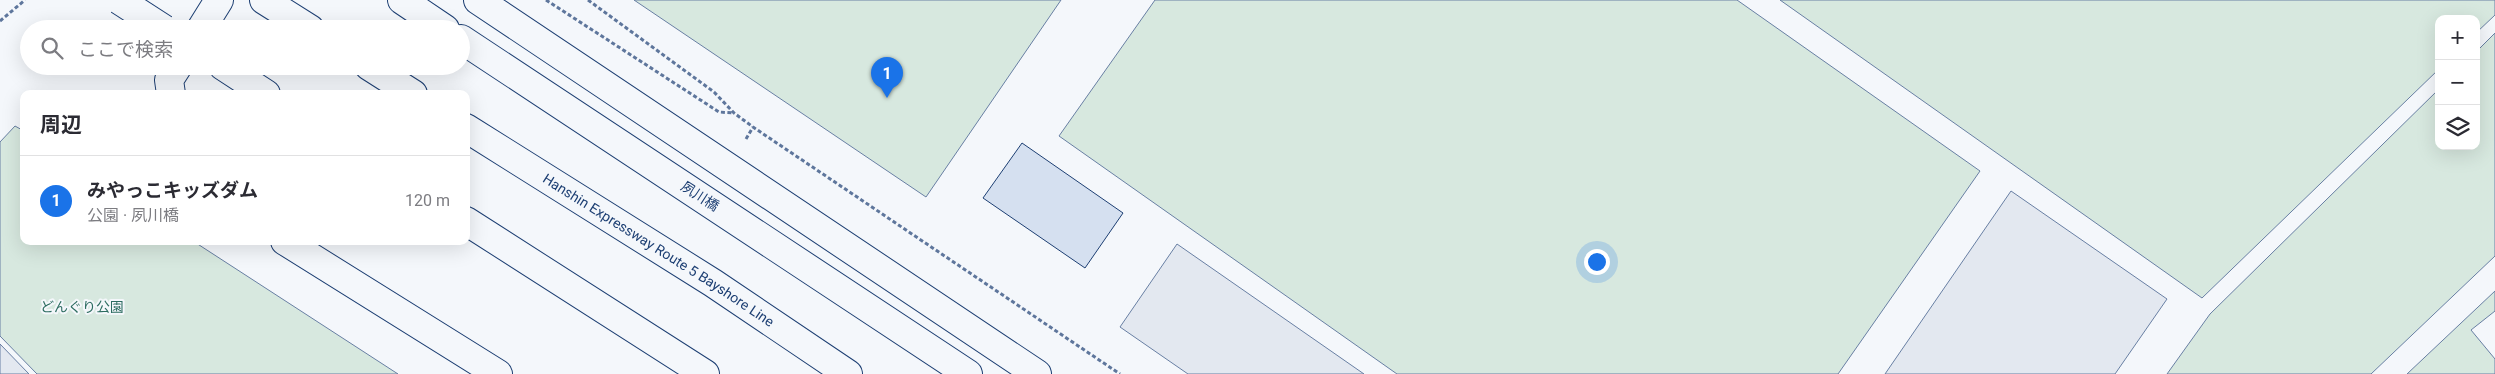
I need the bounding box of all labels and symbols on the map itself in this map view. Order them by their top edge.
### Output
pin: 1 [871,57,903,98]
street label: Hanshin Expressway Route 5 Bayshore Line [540,170,777,330]
street label: 夙川橋 [678,178,722,214]
your location [1584,249,1610,275]
park label: どんぐり公園 [40,299,124,315]

